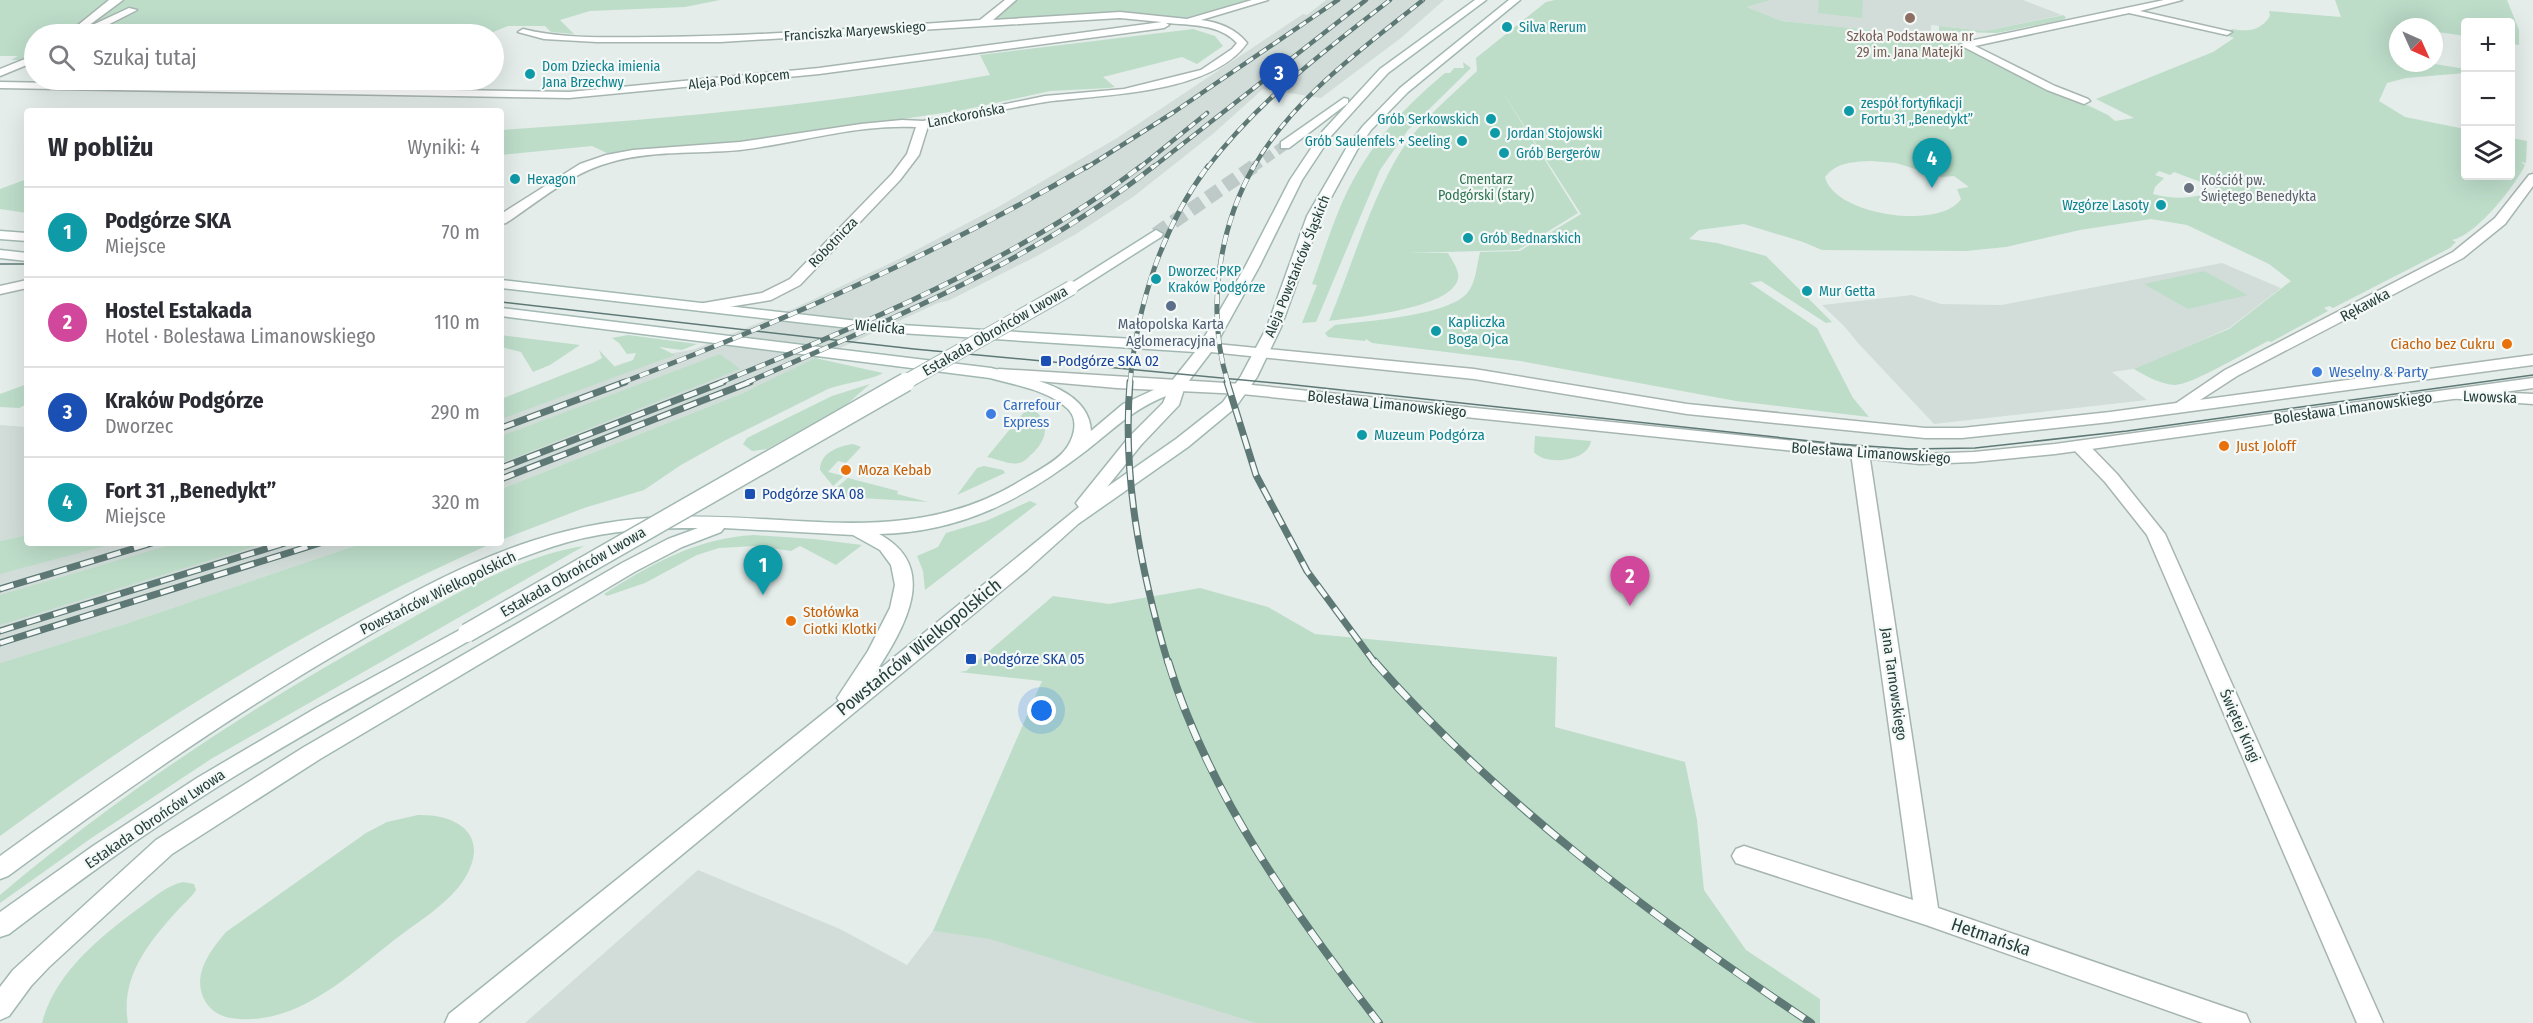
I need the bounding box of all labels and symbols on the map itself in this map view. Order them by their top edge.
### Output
marker: Szkoła Podstawowa nr 29 im. Jana Matejki [1903,11,1917,25]
street label: Franciszka Maryewskiego [783,18,927,45]
north arrow [2389,18,2443,72]
place label: Silva Rerum [1519,19,1587,36]
marker: Silva Rerum [1500,20,1514,34]
place label: Szkoła Podstawowa nr 29 im. Jana Matejki [1846,28,1974,61]
pin: 3 [1260,54,1298,103]
place label: Dom Dziecka imienia Jana Brzechwy [542,58,661,91]
street label: Aleja Pod Kopcem [687,66,791,93]
marker: Dom Dziecka imienia Jana Brzechwy [523,67,537,81]
place label: zespół fortyfikacji Fortu 31 „Benedykt” [1861,95,1973,128]
street label: Lanckorońska [926,100,1006,131]
marker: zespół fortyfikacji Fortu 31 „Benedykt” [1842,104,1856,118]
place label: Grób Serkowskich [1377,111,1479,128]
marker: Grób Serkowskich [1484,112,1498,126]
place label: Jordan Stojowski [1507,125,1602,142]
marker: Jordan Stojowski [1488,126,1502,140]
place label: Grób Saulenfels + Seeling [1305,133,1450,150]
marker: Grób Saulenfels + Seeling [1455,134,1469,148]
pin: 4 [1912,138,1952,188]
place label: Grób Bergerów [1516,145,1600,162]
marker: Grób Bergerów [1497,146,1511,160]
place label: Hexagon [527,171,576,188]
park label: Cmentarz Podgórski (stary) [1438,171,1534,204]
marker: Hexagon [508,172,522,186]
place label: Kościół pw. Świętego Benedykta [2201,172,2316,205]
marker: Kościół pw. Świętego Benedykta [2182,181,2196,195]
street label: Aleja Powstańców Śląskich [1260,192,1334,340]
place label: Wzgórze Lasoty [2062,197,2150,214]
marker: Wzgórze Lasoty [2154,198,2168,212]
street label: Robotnicza [805,214,862,271]
place label: Grób Bednarskich [1480,230,1581,247]
marker: Grób Bednarskich [1461,231,1475,245]
place label: Dworzec PKP Kraków Podgórze [1168,263,1266,296]
marker: Dworzec PKP Kraków Podgórze [1149,272,1163,286]
street label: Estakada Obrońców Lwowa [919,282,1071,380]
place label: Mur Getta [1819,283,1875,300]
marker: Mur Getta [1800,284,1814,298]
street label: Rękawka [2337,285,2393,325]
marker: Małopolska Karta Aglomeracyjna [1164,299,1178,313]
place label: Kapliczka Boga Ojca [1448,313,1509,348]
place label: Małopolska Karta Aglomeracyjna [1118,315,1224,350]
street label: Wielicka [854,316,906,338]
marker: Kapliczka Boga Ojca [1429,324,1443,338]
place label: Ciacho bez Cukru [2390,335,2495,353]
marker: Ciacho bez Cukru [2500,337,2514,351]
place label: Podgórze SKA 02 [1058,352,1159,370]
marker: Podgórze SKA 02 [1039,354,1053,368]
place label: Weselny & Party [2329,363,2428,381]
marker: Weselny & Party [2310,365,2324,379]
street label: Bolesława Limanowskiego [1307,387,1468,421]
street label: Lwowska [2463,387,2517,407]
street label: Bolesława Limanowskiego [2273,388,2434,428]
place label: Carrefour Express [1003,396,1061,431]
marker: Carrefour Express [984,407,998,421]
place label: Muzeum Podgórza [1374,426,1485,444]
marker: Muzeum Podgórza [1355,428,1369,442]
place label: Just Joloff [2236,437,2297,455]
street label: Bolesława Limanowskiego [1791,438,1951,468]
marker: Just Joloff [2217,439,2231,453]
place label: Moza Kebab [858,461,931,479]
marker: Moza Kebab [839,463,853,477]
place label: Podgórze SKA 08 [762,485,864,503]
marker: Podgórze SKA 08 [743,487,757,501]
street label: Estakada Obrońców Lwowa [497,523,649,621]
pin: 1 [744,546,783,595]
street label: Powstańców Wielkopolskich [357,547,519,639]
pin: 2 [1610,556,1650,606]
street label: Powstańców Wielkopolskich [832,574,1006,720]
place label: Stołówka Ciotki Klotki [803,603,877,638]
marker: Stołówka Ciotki Klotki [784,614,798,628]
street label: Jana Tarnowskiego [1877,626,1911,742]
place label: Podgórze SKA 05 [983,650,1084,668]
marker: Podgórze SKA 05 [964,652,978,666]
street label: Świętej Kingi [2216,687,2264,765]
your location [1027,696,1056,725]
street label: Estakada Obrońców Lwowa [82,766,228,872]
street label: Hetmańska [1948,913,2034,961]

